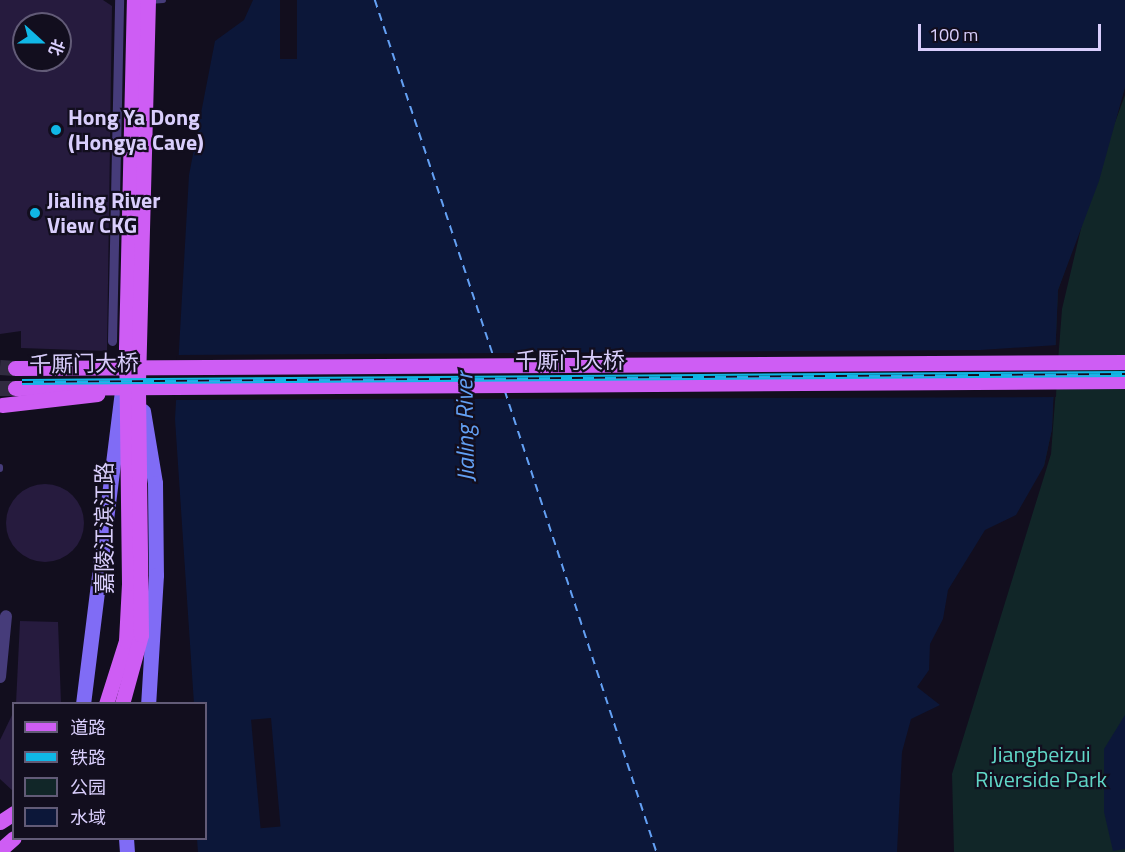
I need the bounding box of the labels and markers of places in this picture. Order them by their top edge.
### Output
place label: Hong Ya Dong (Hongya Cave) [68,104,204,156]
marker: Hong Ya Dong (Hongya Cave) [49,123,63,137]
place label: Jialing River View CKG [47,187,160,238]
marker: Jialing River View CKG [28,206,42,220]

